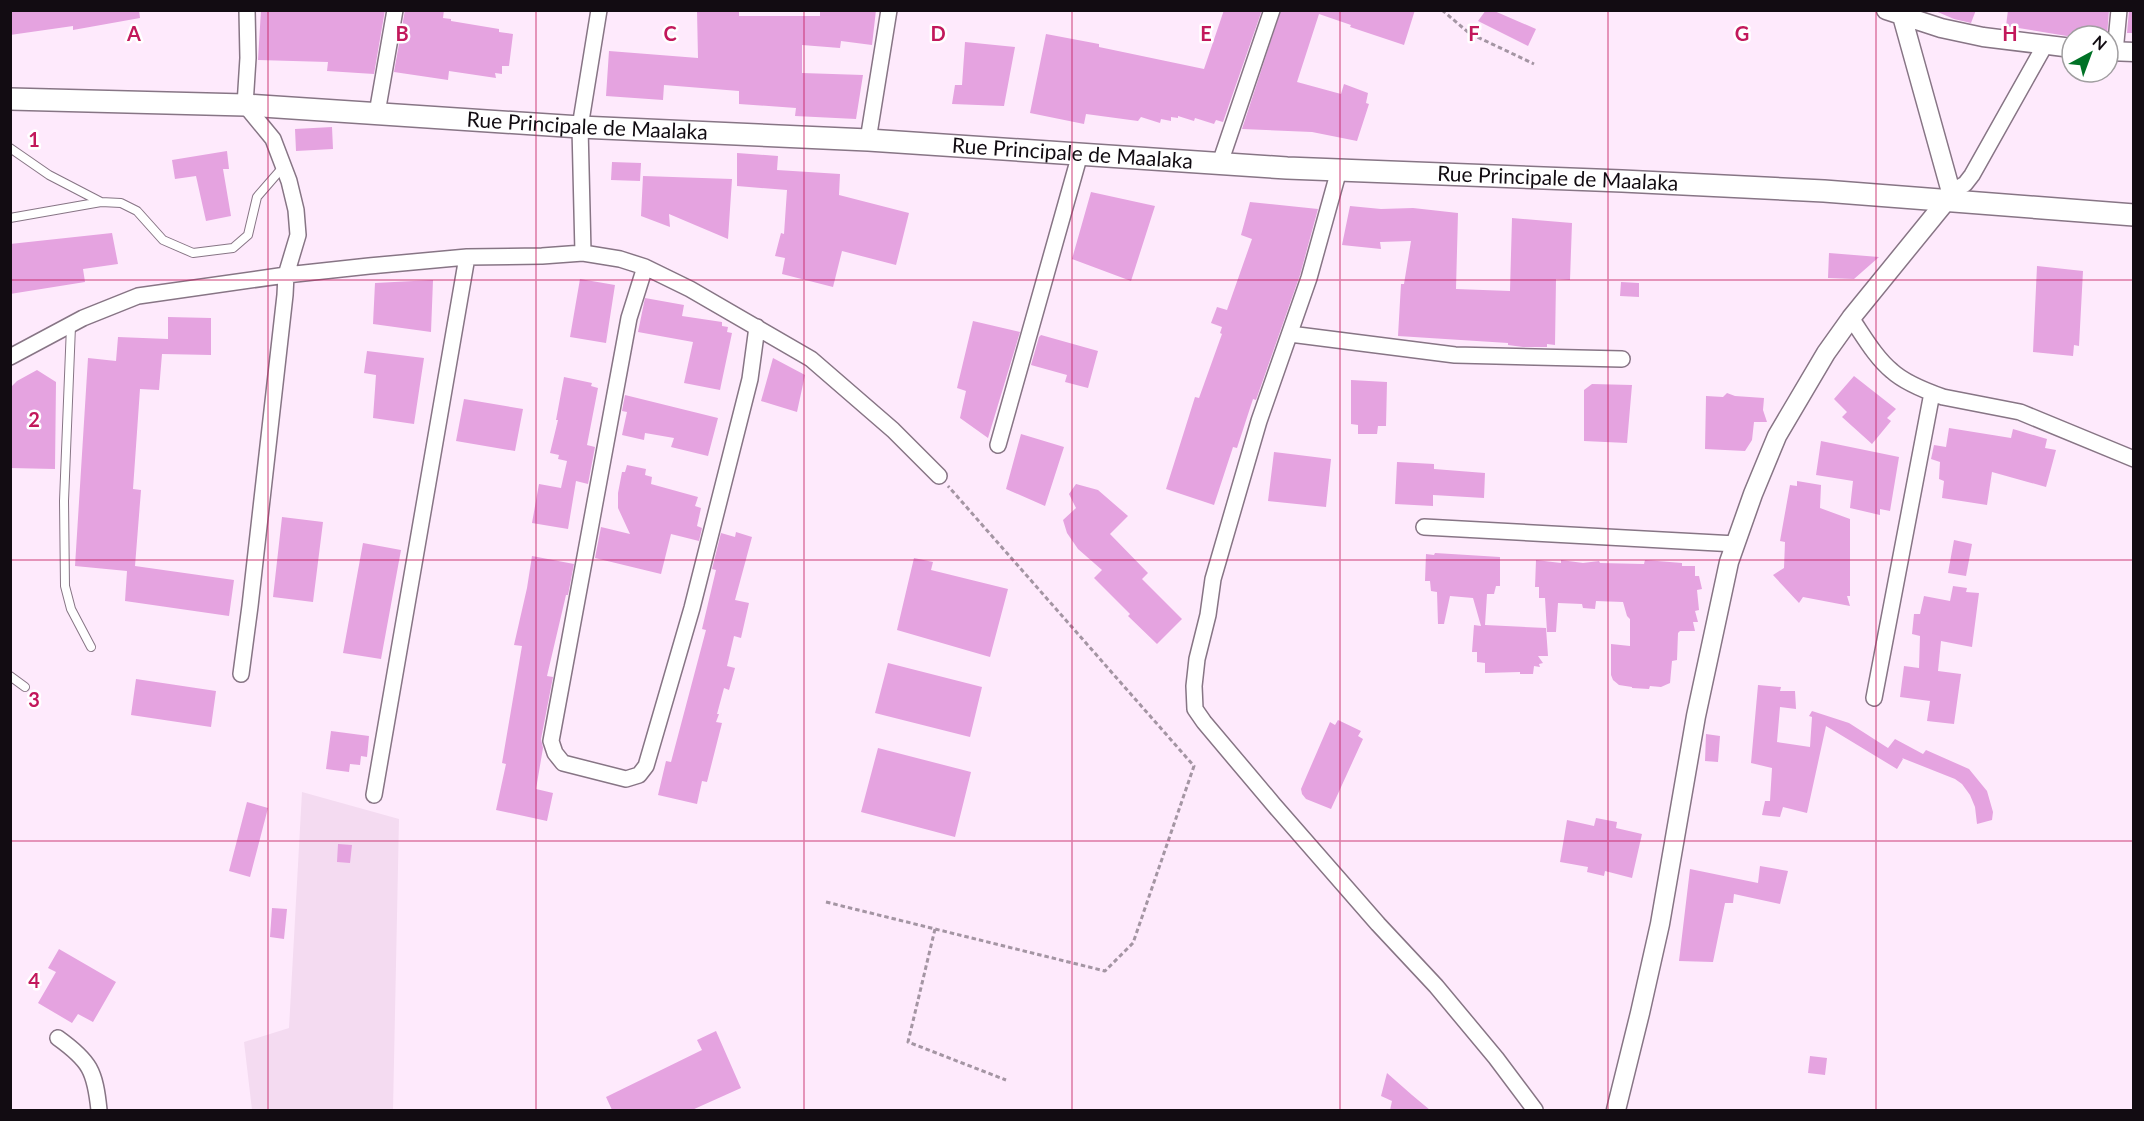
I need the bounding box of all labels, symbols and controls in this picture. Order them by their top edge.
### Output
text: A [126,21,141,45]
text: B [395,21,409,45]
text: C [663,21,677,45]
text: D [930,21,946,45]
text: E [1200,21,1212,45]
text: F [1468,21,1480,45]
text: G [1735,21,1749,45]
text: H [2002,21,2018,45]
north arrow [2060,24,2120,84]
text: N [2089,31,2111,54]
street label: Rue Principale de Maalaka [466,106,708,144]
text: 1 [28,127,40,151]
street label: Rue Principale de Maalaka [951,132,1194,173]
street label: Rue Principale de Maalaka [1437,160,1679,195]
text: 2 [28,407,40,431]
text: 3 [28,687,40,711]
text: 4 [28,968,40,992]

